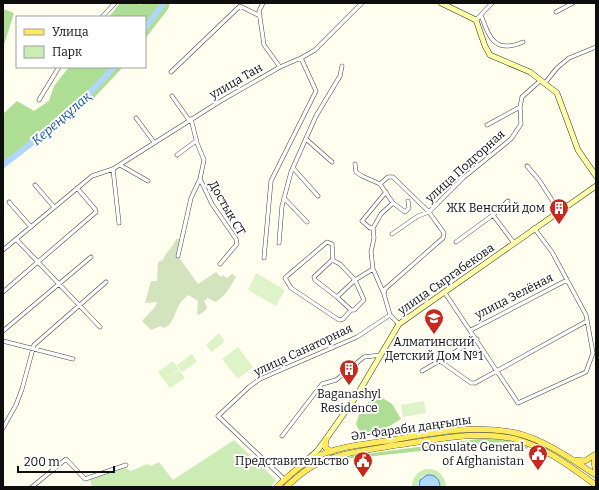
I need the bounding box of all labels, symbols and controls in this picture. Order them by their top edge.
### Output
legend [16,16,146,68]
text: Улица [52,25,89,39]
text: Парк [52,45,82,59]
street label: улица Тан [206,60,265,102]
water label: Кереңқұлақ [29,88,94,148]
street label: улица Подгорная [422,127,508,206]
street label: Достык СТ [206,178,248,238]
building icon: ЖК Венский дом [548,197,570,225]
place label: ЖК Венский дом [446,201,545,215]
street label: улица Сыргабекова [394,240,497,318]
street label: улица Зелёная [472,270,556,322]
school or university icon: Алматинский Детский Дом №1 [423,307,445,335]
street label: улица Санаторная [251,321,355,379]
place label: Алматинский Детский Дом №1 [385,335,483,363]
building icon: Baganashyl Residence [338,358,360,386]
place label: Baganashyl Residence [317,387,381,415]
street label: Әл-Фараби даңғылы [350,413,472,443]
place label: Consulate General of Afghanistan [421,440,525,468]
public building icon: Consulate General of Afghanistan [527,443,549,471]
scale bar [18,448,114,474]
public building icon: Представительство [352,450,374,478]
place label: Представительство [235,454,349,468]
text: 200 m [24,455,60,469]

